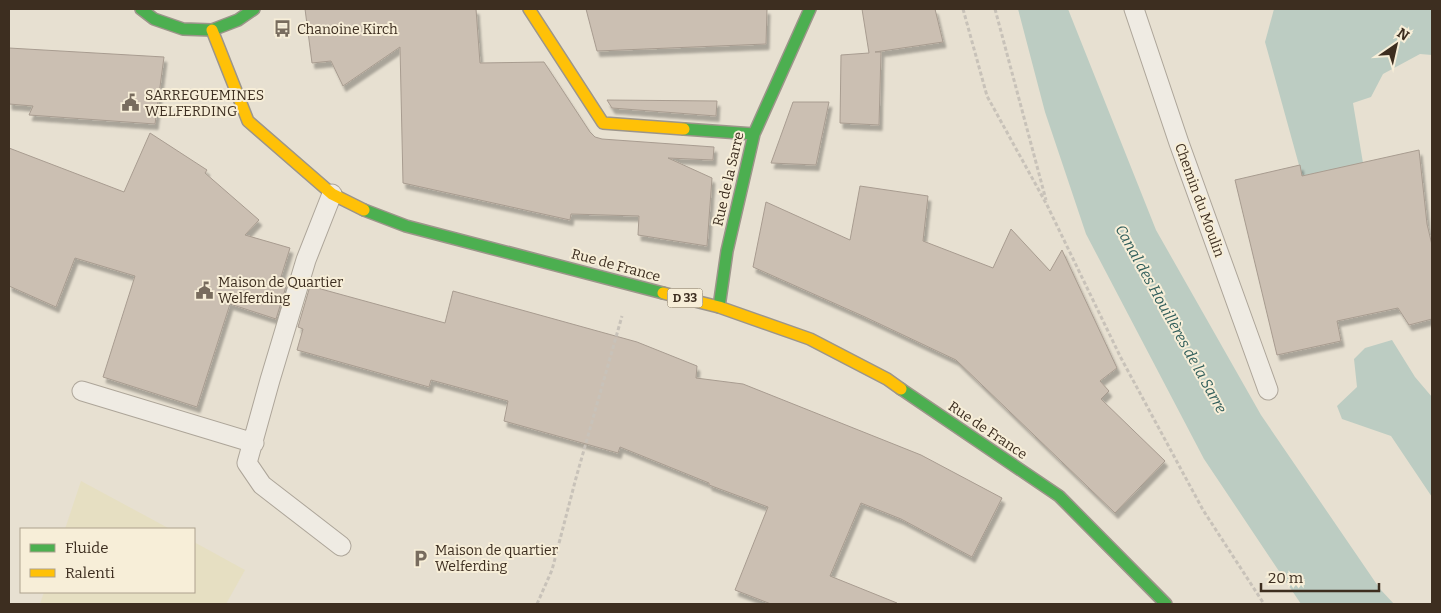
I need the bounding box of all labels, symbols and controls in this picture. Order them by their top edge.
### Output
bus stop icon: Chanoine Kirch [273,19,293,39]
north arrow [1371,20,1421,70]
place label: Chanoine Kirch [297,21,398,38]
text: N [1394,25,1412,45]
place label: SARREGUEMINES WELFERDING [145,87,264,120]
public building icon: SARREGUEMINES WELFERDING [121,93,141,113]
street label: Rue de la Sarre [709,130,748,228]
street label: Chemin du Moulin [1171,141,1228,260]
water label: Canal des Houillères de la Sarre [1112,222,1231,417]
street label: Rue de France [570,245,662,286]
place label: Maison de Quartier Welferding [218,274,343,307]
public building icon: Maison de Quartier Welferding [194,280,214,300]
road number: D 33 [668,288,702,308]
street label: Rue de France [945,398,1030,463]
legend [20,528,195,593]
text: Fluide [65,539,108,557]
place label: Maison de quartier Welferding [435,542,558,575]
parking icon: Maison de quartier Welferding [411,548,431,568]
scale bar [1261,560,1378,592]
text: Ralenti [65,564,115,582]
text: 20 m [1268,569,1304,587]

